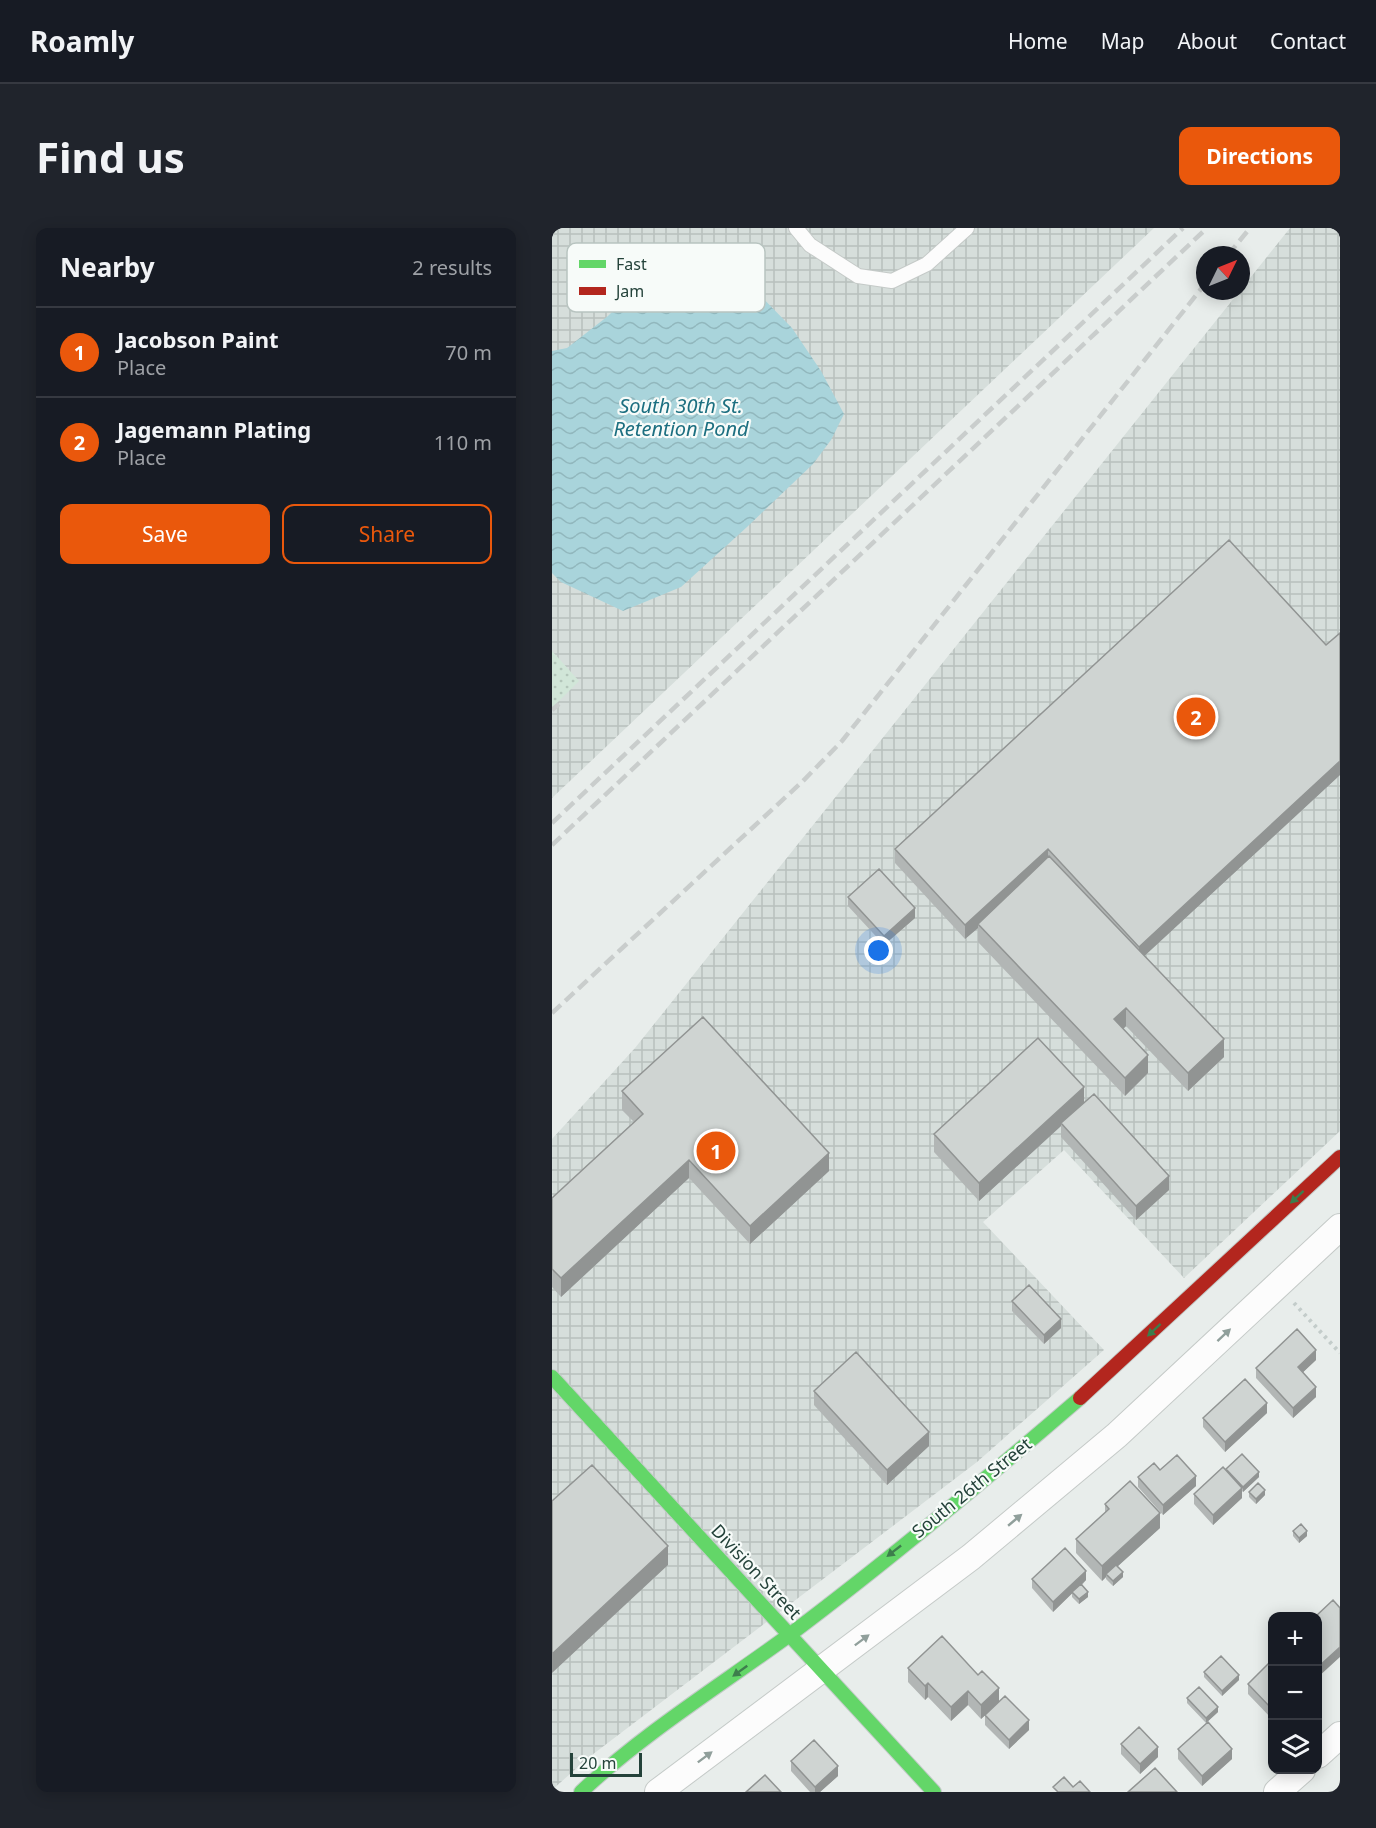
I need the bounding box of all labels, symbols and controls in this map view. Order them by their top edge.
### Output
text: Roamly [30,22,134,60]
text: Home [1008,27,1068,55]
text: Map [1101,27,1144,55]
text: About [1177,27,1237,55]
text: Contact [1270,27,1346,55]
button: Directions [1179,127,1340,185]
text: Find us [36,128,185,185]
legend [567,243,765,312]
north arrow [1196,246,1250,300]
text: Nearby [60,249,155,285]
text: Fast [616,253,647,275]
text: 2 results [412,254,492,281]
text: Jam [614,280,644,302]
text: Jacobson Paint [117,324,279,354]
text: 1 [74,339,85,366]
text: 70 m [445,339,492,366]
text: Place [117,354,166,381]
water label: South 30th St. Retention Pond [613,392,749,442]
text: Jagemann Plating [117,414,311,444]
text: 2 [74,429,85,456]
text: 110 m [434,429,492,456]
text: Place [117,444,166,471]
button: Save [60,504,270,564]
button: Share [282,504,492,564]
pin: 2 [1176,694,1216,740]
your location [864,936,893,965]
pin: 1 [696,1128,736,1174]
one-way arrow [1290,1190,1305,1203]
one-way arrow [1147,1323,1162,1337]
one-way arrow [1216,1328,1231,1342]
street label: South 26th Street [907,1431,1037,1543]
one-way arrow [1007,1514,1023,1527]
street label: Division Street [706,1519,807,1624]
one-way arrow [886,1545,902,1558]
map controls [1268,1612,1322,1774]
button: + [1268,1612,1322,1666]
one-way arrow [854,1635,869,1647]
one-way arrow [732,1664,747,1676]
button: − [1268,1666,1322,1720]
button: layers [1268,1720,1322,1774]
scale bar [570,1750,642,1778]
one-way arrow [697,1751,713,1763]
text: 20 m [579,1752,616,1774]

